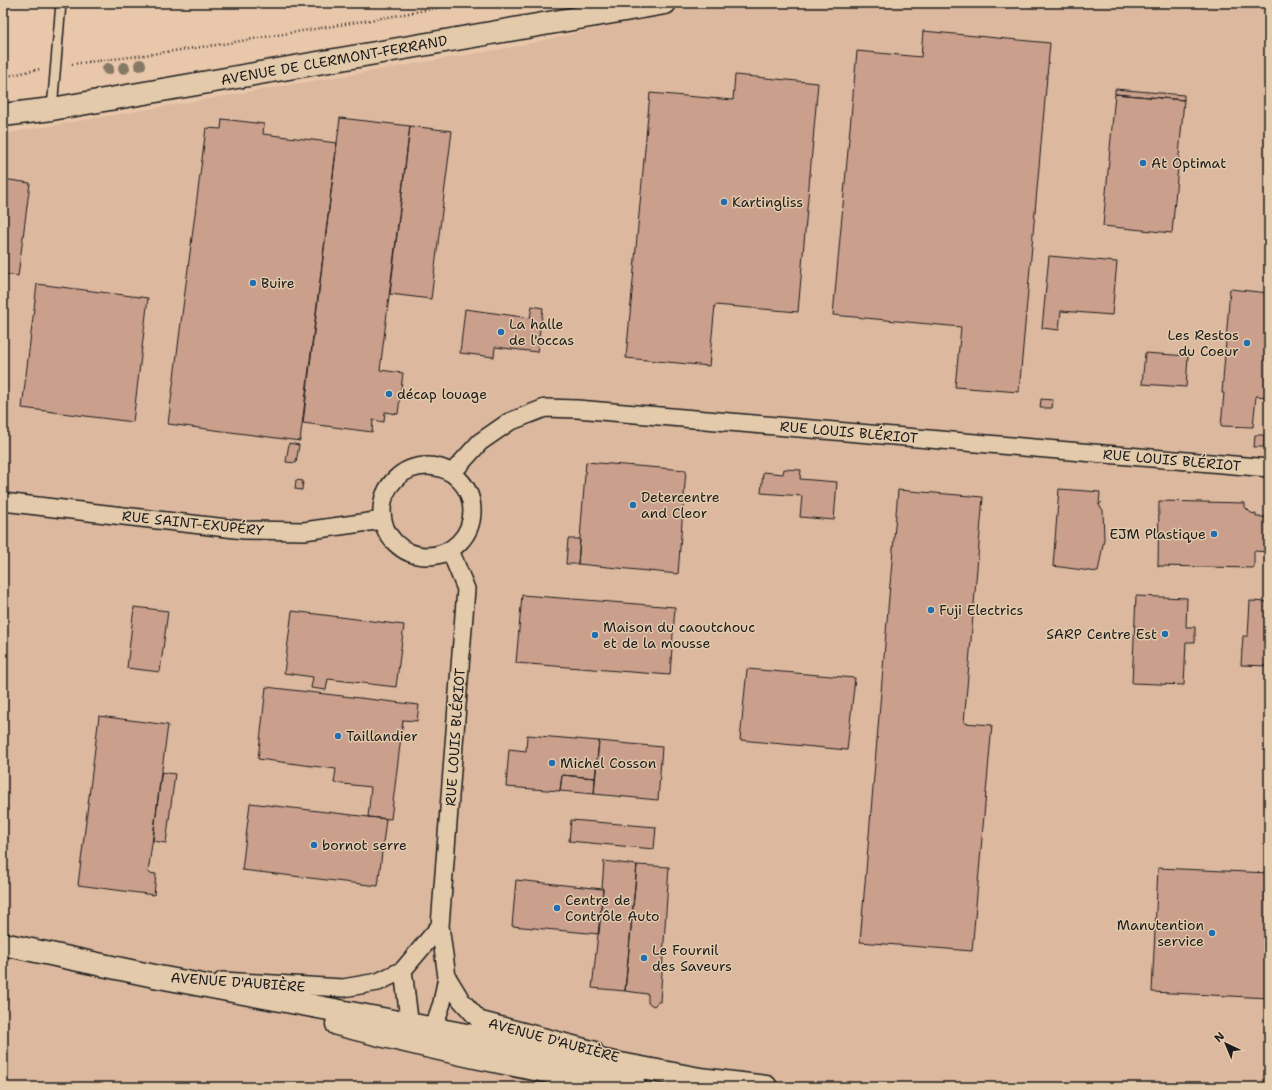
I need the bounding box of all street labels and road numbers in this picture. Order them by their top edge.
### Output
street label: AVENUE DE CLERMONT-FERRAND [219,31,449,89]
street label: RUE LOUIS BLÉRIOT [779,417,919,447]
street label: RUE LOUIS BLÉRIOT [1102,445,1242,475]
street label: RUE SAINT-EXUPÉRY [121,507,265,539]
street label: RUE LOUIS BLÉRIOT [441,667,469,807]
street label: AVENUE D'AUBIÈRE [170,968,306,996]
street label: AVENUE D'AUBIÈRE [486,1014,622,1066]

